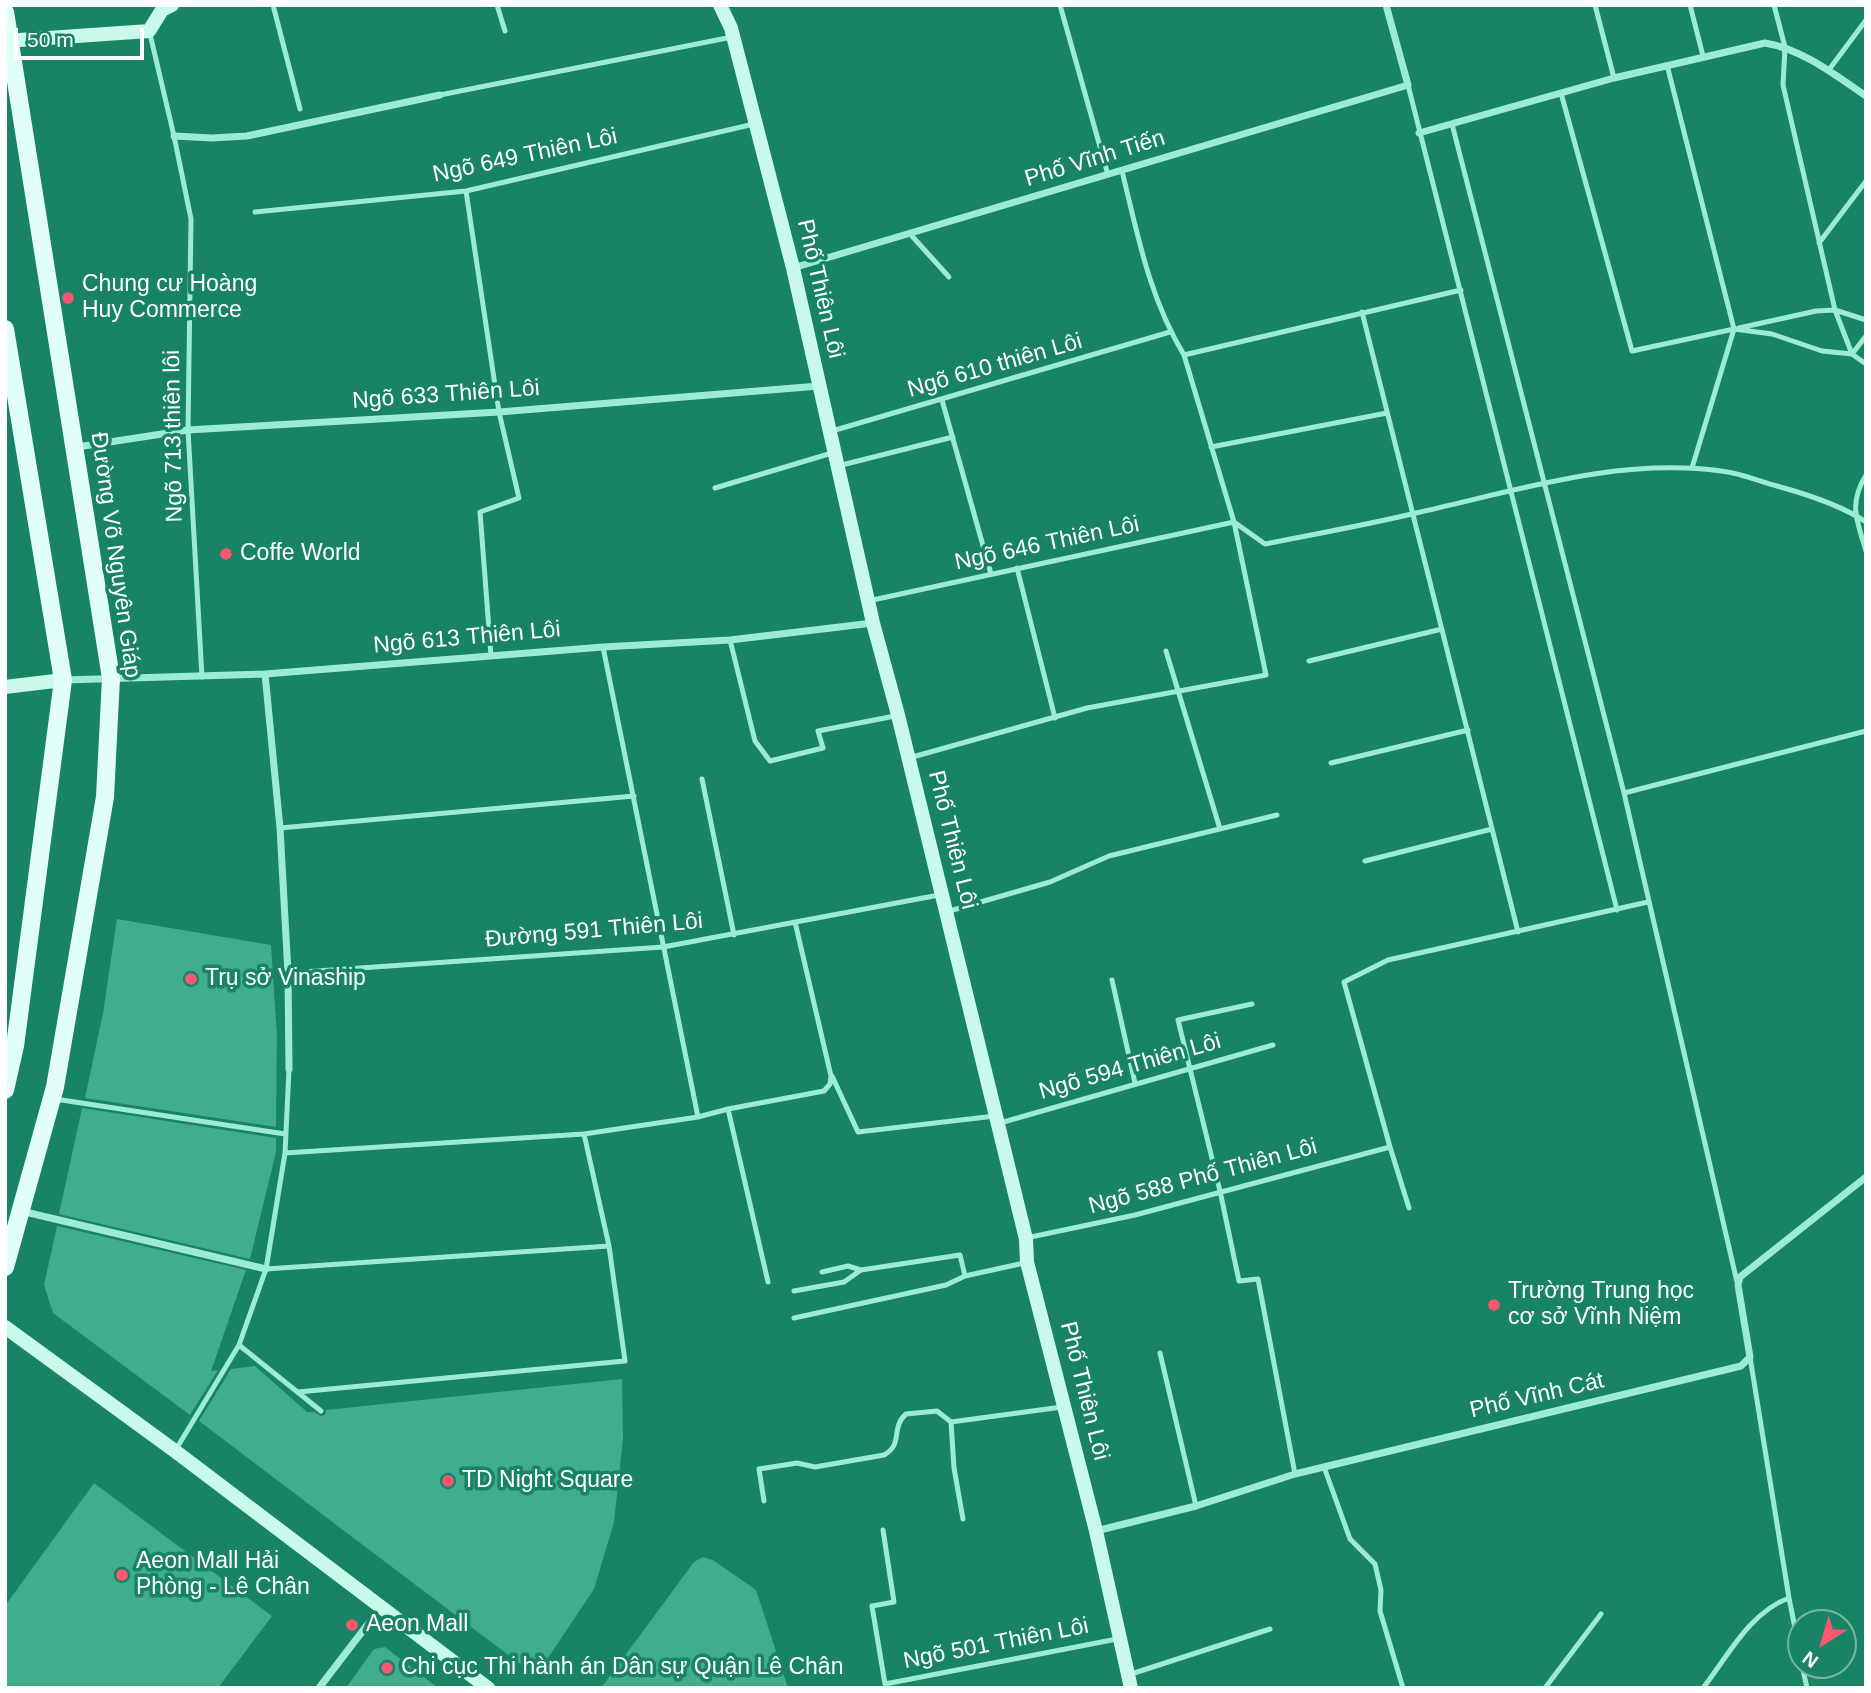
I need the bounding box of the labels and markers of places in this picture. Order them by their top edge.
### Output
place label: Chung cư Hoàng Huy Commerce [82,271,257,325]
marker: Chung cư Hoàng Huy Commerce [60,290,76,306]
place label: Coffe World [240,540,361,568]
marker: Coffe World [218,546,234,562]
place label: Trụ sở Vinaship [205,965,366,993]
marker: Trụ sở Vinaship [183,971,199,987]
place label: Trường Trung học cơ sở Vĩnh Niệm [1508,1278,1694,1332]
marker: Trường Trung học cơ sở Vĩnh Niệm [1486,1297,1502,1313]
place label: TD Night Square [462,1467,633,1495]
marker: TD Night Square [440,1473,456,1489]
place label: Aeon Mall Hải Phòng - Lê Chân [136,1548,310,1602]
marker: Aeon Mall Hải Phòng - Lê Chân [114,1567,130,1583]
place label: Aeon Mall [366,1611,468,1639]
marker: Aeon Mall [344,1617,360,1633]
place label: Chi cục Thi hành án Dân sự Quận Lê Chân [401,1654,843,1682]
marker: Chi cục Thi hành án Dân sự Quận Lê Chân [379,1660,395,1676]

